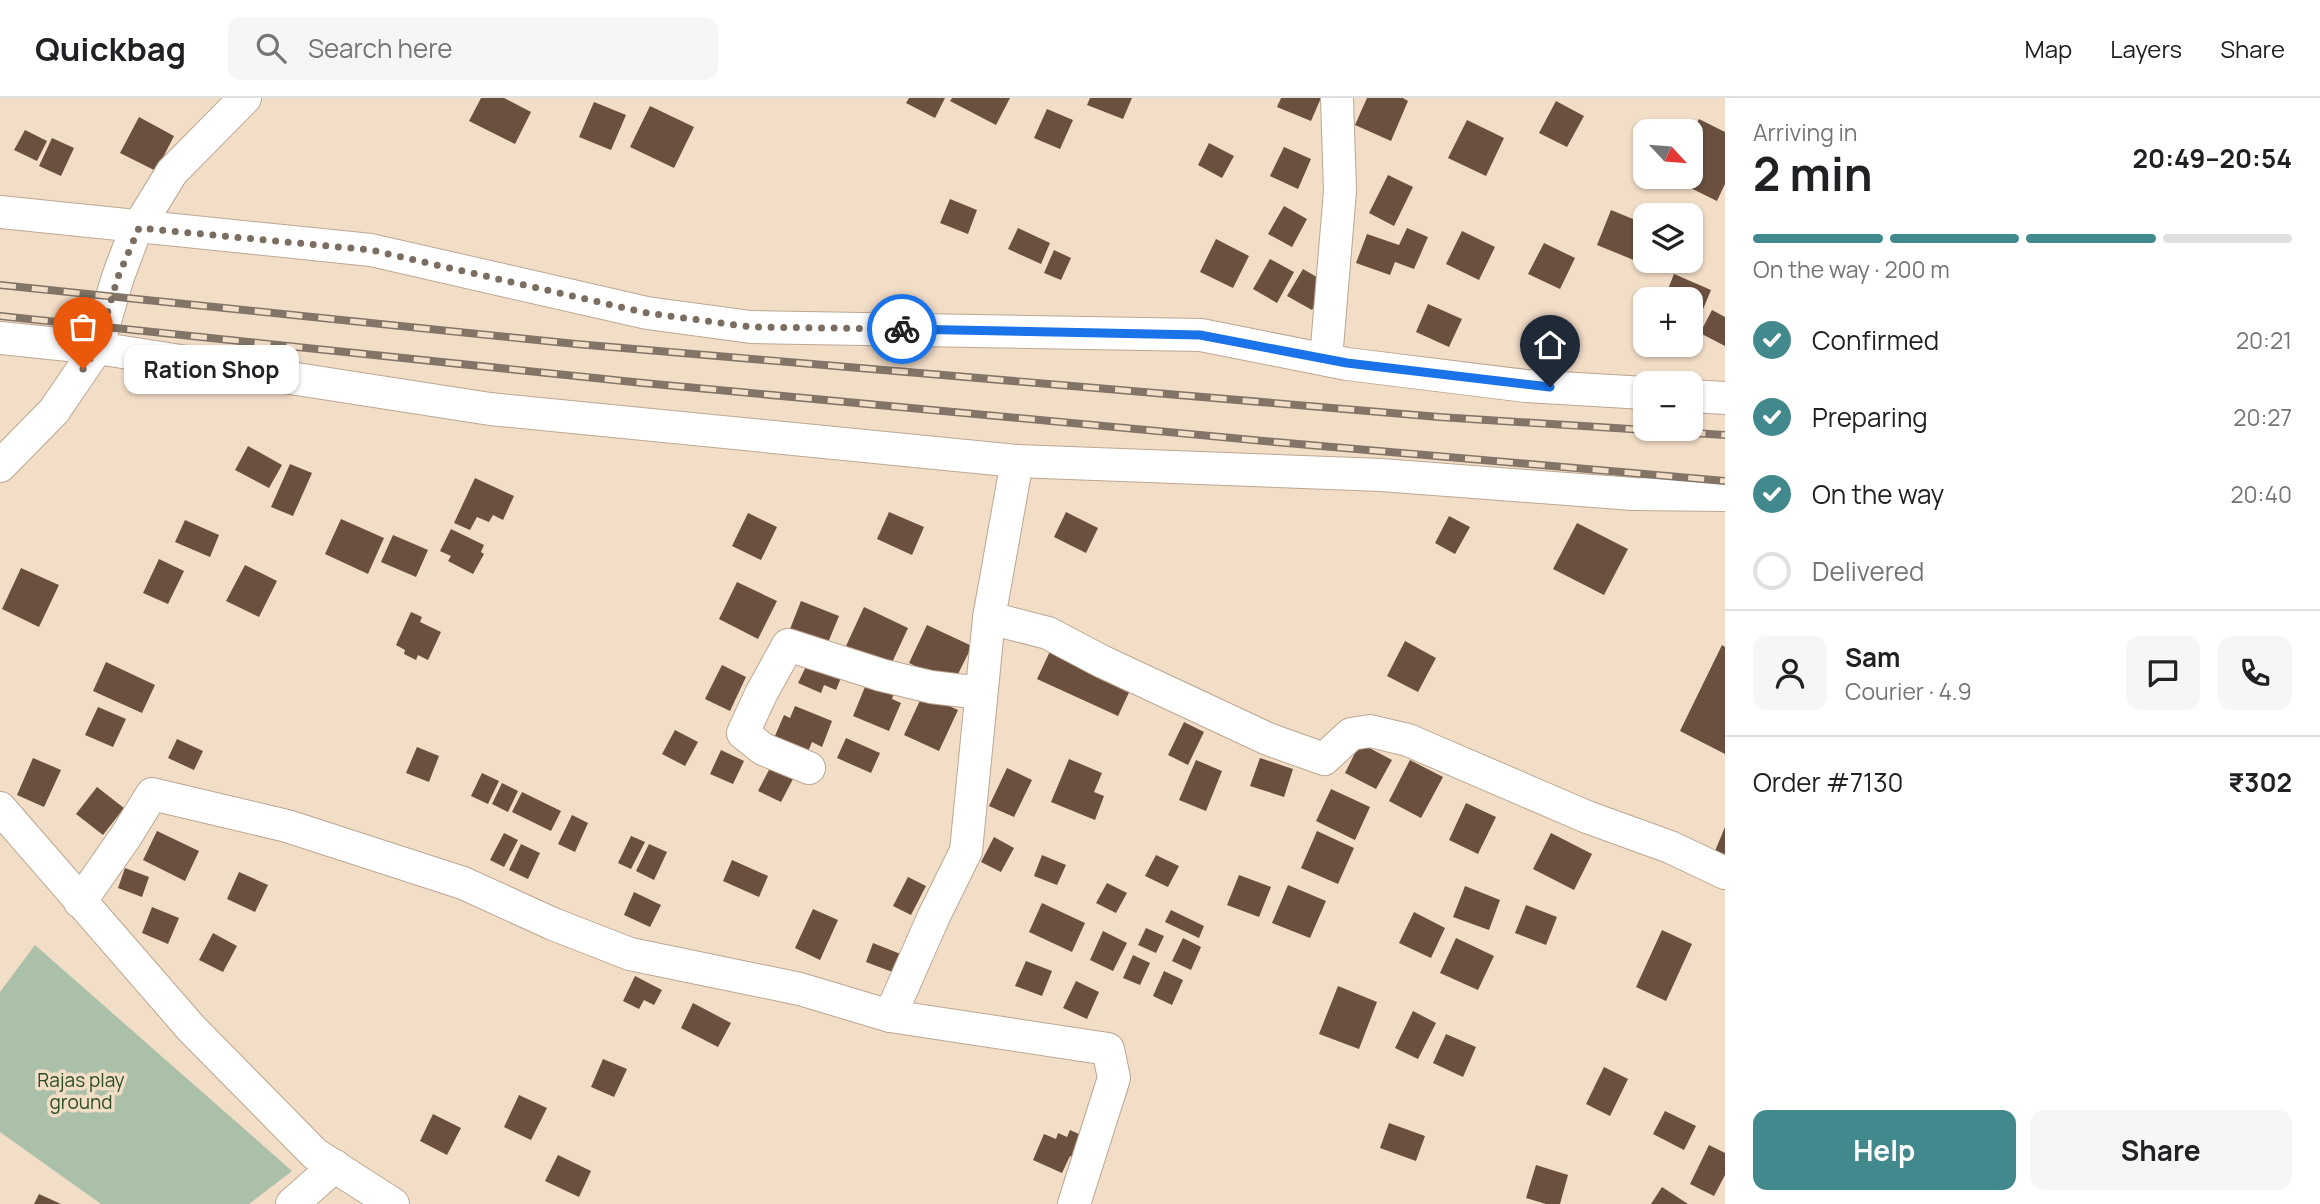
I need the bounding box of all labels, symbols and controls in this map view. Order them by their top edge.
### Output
search box [228,17,718,80]
text: Quickbag [35,26,186,71]
icon: search [252,29,290,67]
text: Search here [308,30,453,66]
text: Map [2025,32,2072,65]
text: Layers [2110,32,2182,65]
text: Share [2220,32,2285,65]
text: Arriving in [1753,116,1858,148]
north arrow [1633,119,1703,189]
map controls [1633,119,1703,441]
text: 20:49–20:54 [2133,140,2292,176]
text: 2 min [1753,142,1873,205]
button: layers [1633,203,1703,273]
text: On the way · 200 m [1753,253,1950,285]
button: + [1633,287,1703,357]
courier [867,294,937,364]
pin [53,297,113,369]
icon: bag [64,308,102,346]
icon: bike [883,310,921,348]
pin [1520,315,1580,387]
icon: check [1753,321,1791,359]
text: Confirmed [1812,322,1939,358]
text: 20:21 [2236,324,2292,356]
icon: home [1531,326,1569,364]
callout: Ration Shop [125,344,300,394]
text: Ration Shop [144,353,279,385]
button: − [1633,371,1703,441]
icon: check [1753,398,1791,436]
text: Preparing [1812,399,1928,435]
text: 20:27 [2233,401,2292,433]
icon: check [1753,475,1791,513]
text: On the way [1812,476,1944,512]
text: 20:40 [2230,478,2292,510]
text: Delivered [1812,553,1924,589]
button: person [1753,636,1827,710]
button: chat [2126,636,2200,710]
button: phone [2218,636,2292,710]
text: Sam [1845,639,1900,675]
text: Courier · 4.9 [1845,675,1972,707]
text: Order #7130 [1753,764,1903,800]
text: ₹302 [2228,764,2292,800]
park label: Rajas play ground [37,1067,125,1115]
button: Help [1753,1110,2016,1190]
button: Share [2030,1110,2292,1190]

